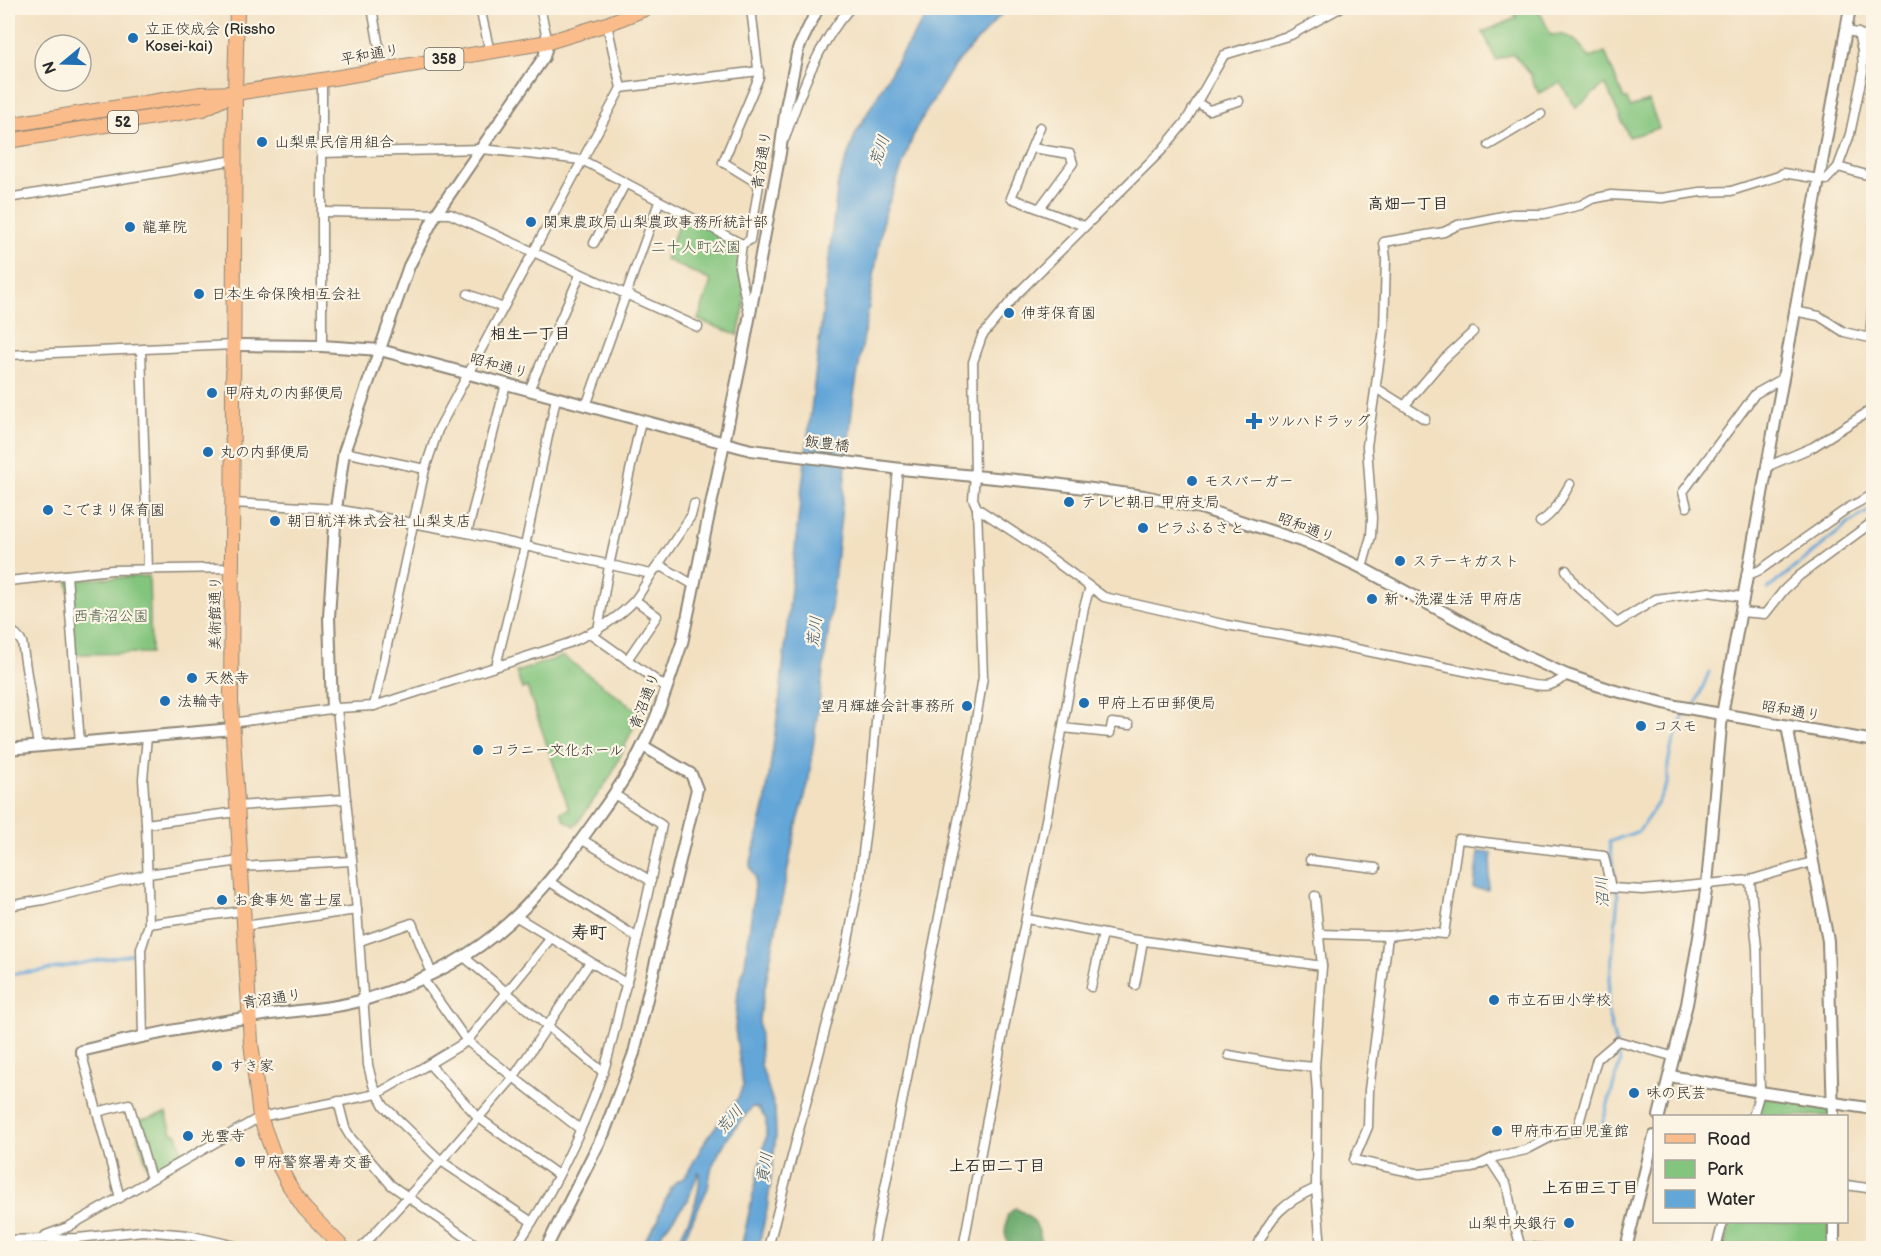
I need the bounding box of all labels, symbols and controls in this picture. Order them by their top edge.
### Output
place label: 立正佼成会 (Rissho Kosei-kai) [145,20,275,56]
marker: 立正佼成会 (Rissho Kosei-kai) [126,31,140,45]
north arrow [33,33,93,93]
street label: 平和通り [339,40,401,70]
road number: 358 [424,48,464,70]
text: N [39,59,61,76]
road number: 52 [108,111,138,133]
street label: 青沼通り [748,129,776,191]
place label: 山梨県民信用組合 [274,133,394,152]
water label: 荒川 [866,133,894,169]
marker: 山梨県民信用組合 [255,135,269,149]
district label: 高畑一丁目 [1368,195,1448,214]
place label: 関東農政局山梨農政事務所統計部 [543,213,768,232]
marker: 関東農政局山梨農政事務所統計部 [524,215,538,229]
place label: 龍華院 [142,218,187,237]
marker: 龍華院 [123,220,137,234]
park label: 二十人町公園 [651,238,741,257]
place label: 日本生命保険相互会社 [211,285,361,304]
marker: 日本生命保険相互会社 [192,287,206,301]
place label: 伸芽保育園 [1021,304,1096,323]
marker: 伸芽保育園 [1002,306,1016,320]
district label: 相生一丁目 [490,325,570,344]
street label: 昭和通り [468,349,530,383]
place label: 甲府丸の内郵便局 [224,384,344,403]
marker: 甲府丸の内郵便局 [205,386,219,400]
place label: ツルハドラッグ [1266,412,1370,431]
marker: ツルハドラッグ [1247,414,1261,428]
street label: 飯豊橋 [804,432,850,456]
place label: 丸の内郵便局 [220,443,310,462]
marker: 丸の内郵便局 [201,445,215,459]
place label: モスバーガー [1204,472,1294,491]
marker: モスバーガー [1185,474,1199,488]
place label: テレビ朝日 甲府支局 [1081,493,1220,512]
marker: テレビ朝日 甲府支局 [1062,495,1076,509]
place label: こでまり保育園 [60,501,165,520]
marker: こでまり保育園 [41,503,55,517]
street label: 昭和通り [1275,508,1337,548]
place label: 朝日航洋株式会社 山梨支店 [287,512,471,531]
marker: 朝日航洋株式会社 山梨支店 [268,514,282,528]
place label: ビラふるさと [1155,519,1244,538]
marker: ビラふるさと [1136,521,1150,535]
place label: ステーキガスト [1412,552,1519,571]
marker: ステーキガスト [1393,554,1407,568]
street label: 美術館通り [206,575,225,651]
place label: 新・洗濯生活 甲府店 [1384,590,1523,609]
marker: 新・洗濯生活 甲府店 [1365,592,1379,606]
park label: 西青沼公園 [73,607,149,626]
water label: 荒川 [804,615,826,649]
place label: 天然寺 [204,669,249,688]
street label: 青沼通り [625,670,665,732]
marker: 天然寺 [185,671,199,685]
place label: 法輪寺 [177,692,222,711]
marker: 法輪寺 [158,694,172,708]
place label: 甲府上石田郵便局 [1096,694,1216,713]
marker: 甲府上石田郵便局 [1077,696,1091,710]
street label: 昭和通り [1760,696,1822,726]
place label: 望月輝雄会計事務所 [820,697,955,716]
marker: 望月輝雄会計事務所 [960,699,974,713]
place label: コスモ [1653,717,1697,736]
marker: コスモ [1634,719,1648,733]
place label: コラニー文化ホール [490,741,624,760]
marker: コラニー文化ホール [471,743,485,757]
water label: 沼川 [1592,875,1614,909]
place label: お食事処 富士屋 [234,891,343,910]
marker: お食事処 富士屋 [215,893,229,907]
district label: 寿町 [571,922,607,943]
street label: 青沼通り [241,985,303,1013]
place label: 市立石田小学校 [1506,991,1611,1010]
marker: 市立石田小学校 [1487,993,1501,1007]
place label: すき家 [229,1057,274,1076]
marker: すき家 [210,1059,224,1073]
place label: 味の民芸 [1646,1084,1706,1103]
marker: 味の民芸 [1627,1086,1641,1100]
water label: 荒川 [712,1102,748,1138]
legend [1653,1115,1848,1223]
place label: 甲府市石田児童館 [1509,1122,1629,1141]
marker: 甲府市石田児童館 [1490,1124,1504,1138]
place label: 光雲寺 [200,1127,245,1146]
marker: 光雲寺 [181,1129,195,1143]
text: Road [1707,1129,1751,1150]
water label: 貢川 [753,1151,777,1185]
place label: 甲府警察署寿交番 [252,1153,372,1172]
marker: 甲府警察署寿交番 [233,1155,247,1169]
district label: 上石田二丁目 [949,1157,1045,1176]
text: Park [1707,1159,1743,1180]
district label: 上石田三丁目 [1542,1179,1638,1198]
text: Water [1707,1189,1755,1210]
place label: 山梨中央銀行 [1467,1214,1557,1233]
marker: 山梨中央銀行 [1562,1216,1576,1230]

